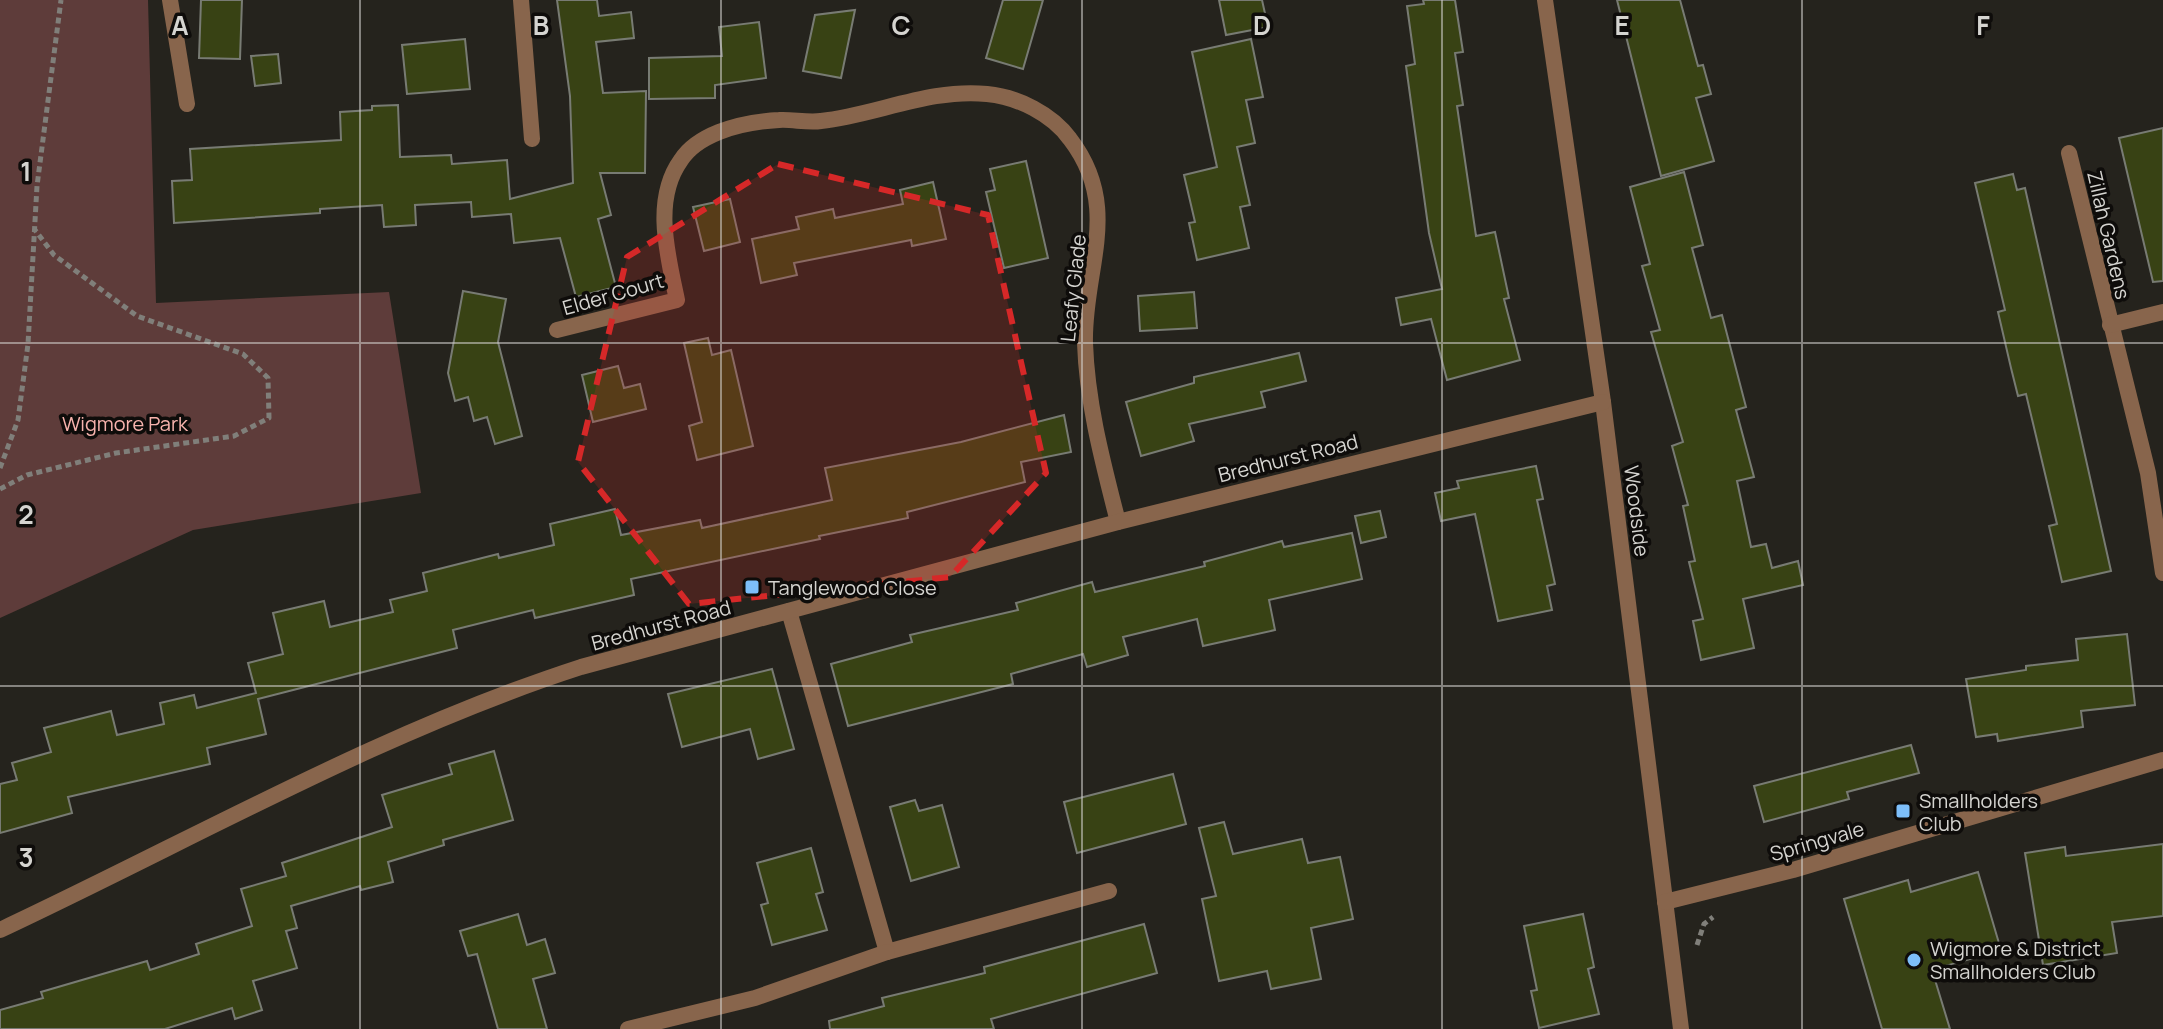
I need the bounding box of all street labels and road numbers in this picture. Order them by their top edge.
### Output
street label: Zillah Gardens [2081,168,2137,302]
street label: Leafy Glade [1054,233,1092,343]
street label: Elder Court [559,267,667,321]
street label: Bredhurst Road [1215,428,1361,488]
street label: Woodside [1618,464,1656,558]
street label: Bredhurst Road [588,593,734,657]
street label: Springvale [1767,815,1867,867]

